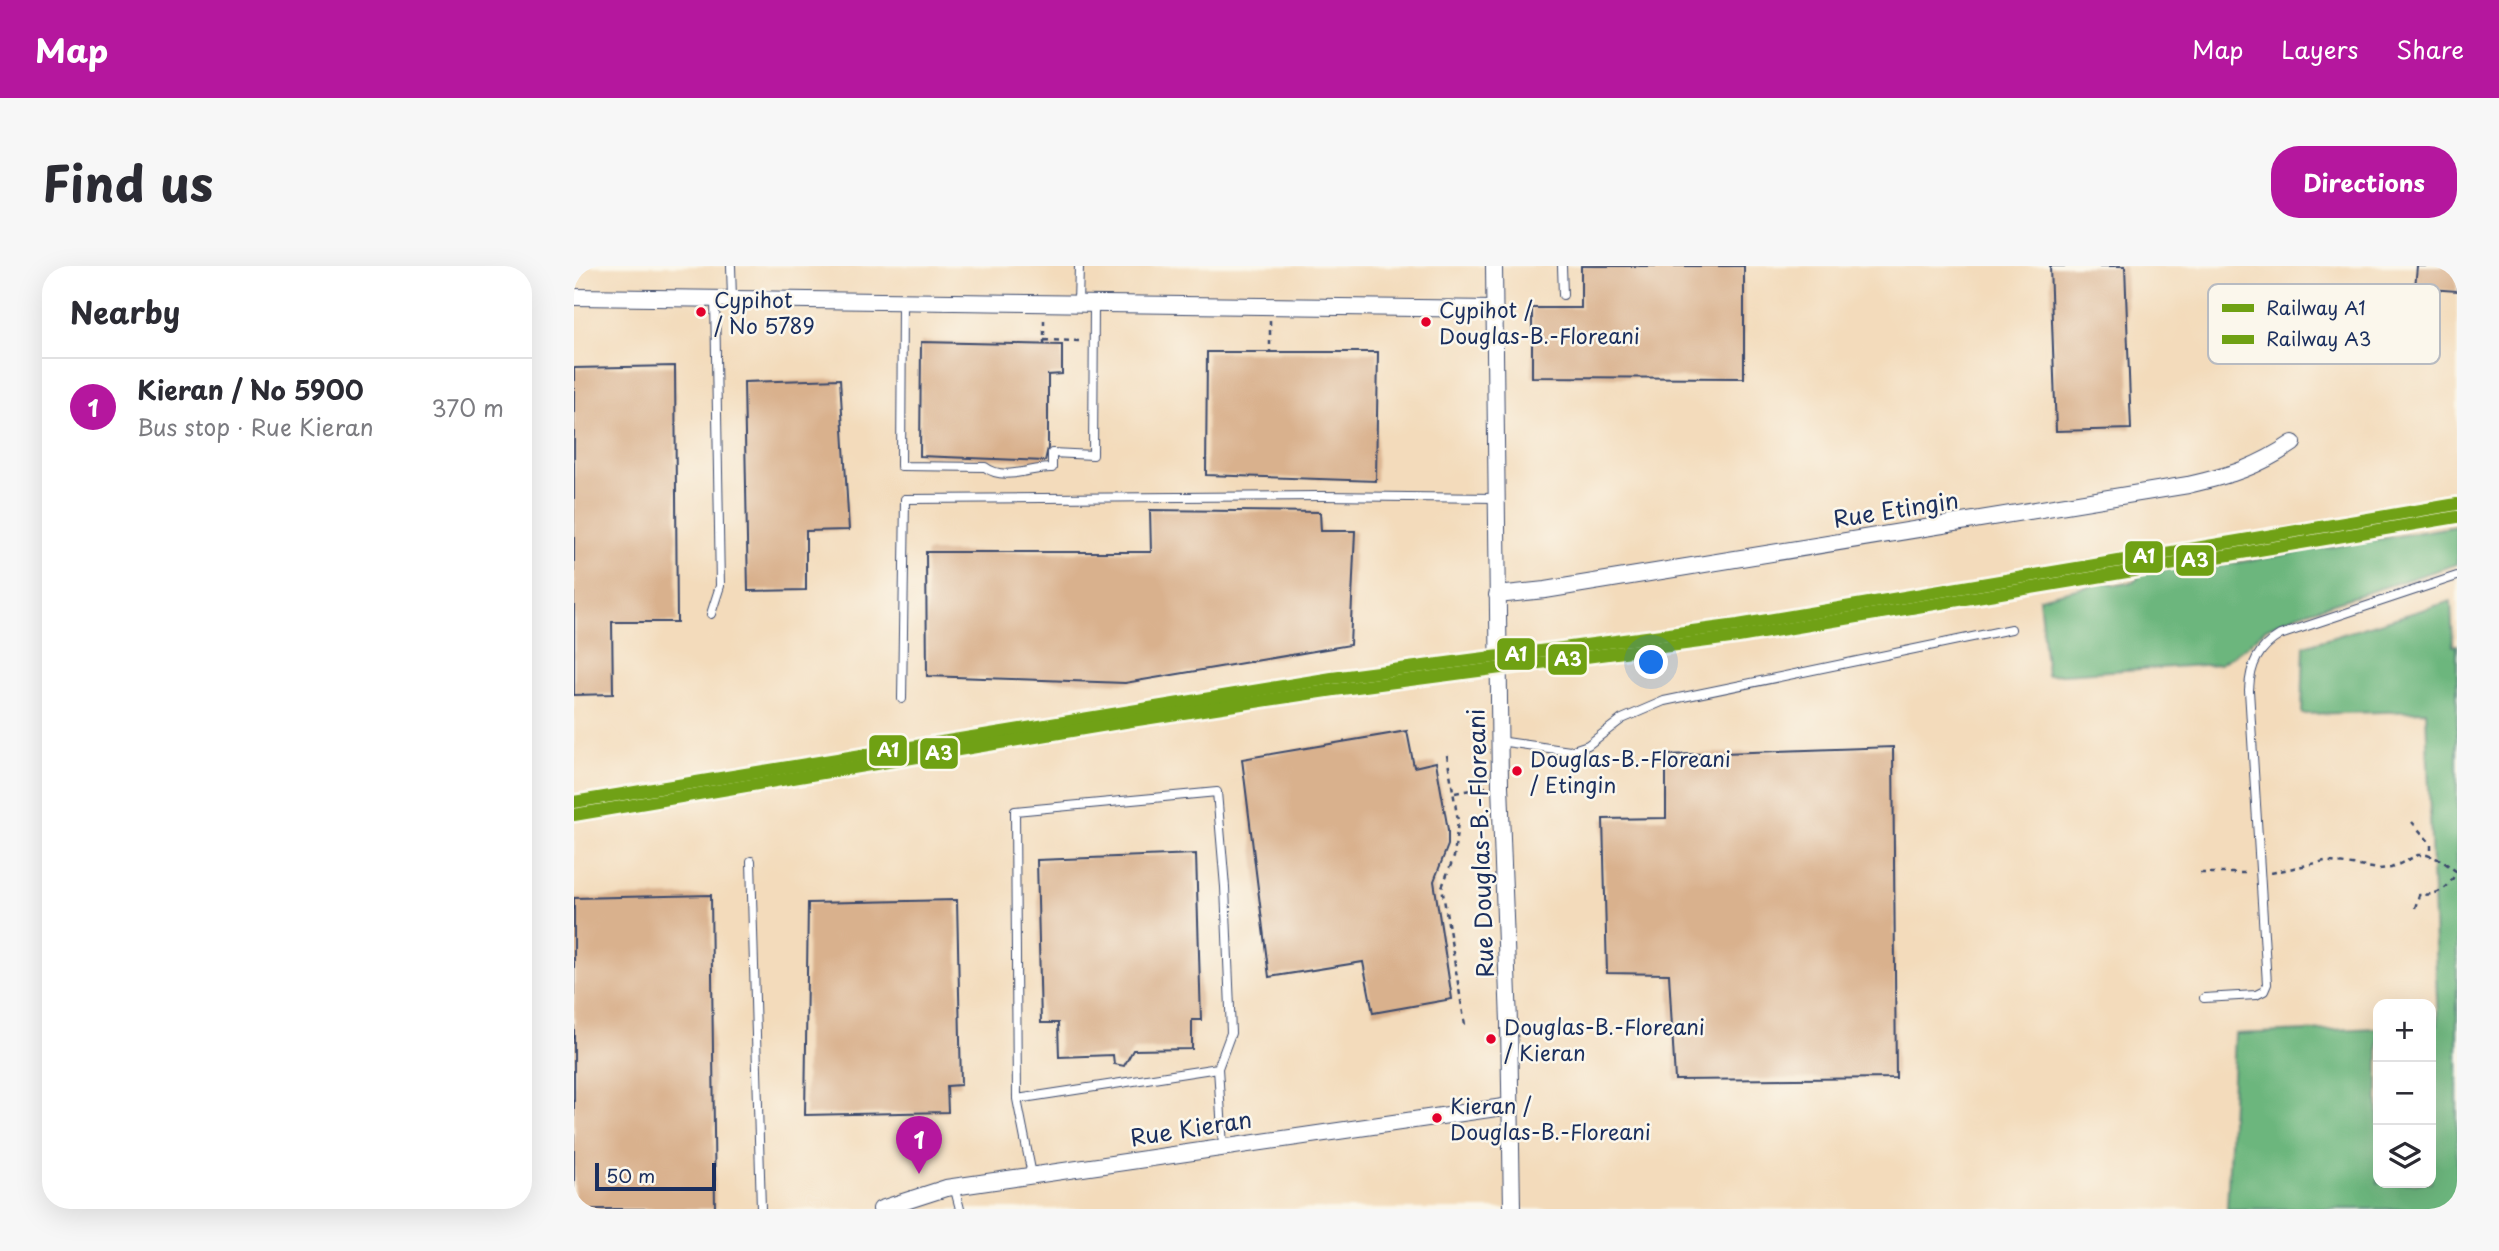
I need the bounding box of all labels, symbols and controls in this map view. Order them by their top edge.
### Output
text: Map [35,24,108,74]
text: Map [2192,31,2243,67]
text: Layers [2281,31,2358,67]
text: Share [2396,31,2464,67]
text: Find us [42,145,213,219]
button: Directions [2271,146,2457,218]
place label: Cypihot / No 5789 [714,283,815,341]
legend [2208,284,2440,364]
text: Nearby [70,289,180,334]
place label: Cypihot / Douglas-B.-Floreani [1439,293,1640,351]
text: Railway A1 [2266,293,2366,321]
marker: Cypihot / No 5789 [694,305,708,319]
marker: Cypihot / Douglas-B.-Floreani [1419,315,1433,329]
text: Railway A3 [2266,324,2371,352]
text: Kieran / No 5900 [137,370,364,409]
text: 1 [88,390,99,425]
text: 370 m [431,390,504,425]
text: Bus stop · Rue Kieran [137,409,374,444]
street label: Rue Etingin [1831,481,1961,536]
line badge: A1 [2124,540,2164,574]
text: A1 [2133,541,2155,569]
line badge: A3 [2175,544,2215,577]
text: A3 [2181,545,2209,573]
line badge: A1 [1496,637,1536,671]
text: A1 [1505,639,1527,667]
line badge: A3 [1547,643,1588,676]
text: A3 [1554,644,1582,672]
your location [1634,645,1668,679]
street label: Rue Douglas-B.-Floreani [1457,708,1502,978]
line badge: A1 [868,734,908,767]
text: A1 [877,735,899,763]
line badge: A3 [919,737,959,770]
text: A3 [925,738,953,766]
place label: Douglas-B.-Floreani / Etingin [1530,742,1731,800]
marker: Douglas-B.-Floreani / Etingin [1510,764,1524,778]
map controls [2373,999,2436,1188]
button: + [2373,999,2436,1062]
place label: Douglas-B.-Floreani / Kieran [1504,1010,1705,1068]
marker: Douglas-B.-Floreani / Kieran [1484,1032,1498,1046]
button: − [2373,1062,2436,1125]
place label: Kieran / Douglas-B.-Floreani [1450,1089,1651,1147]
street label: Rue Kieran [1127,1101,1254,1154]
marker: Kieran / Douglas-B.-Floreani [1430,1111,1444,1125]
pin: 1 [896,1116,942,1174]
button: layers [2373,1125,2436,1188]
scale bar [595,1160,716,1192]
text: 50 m [606,1161,655,1189]

